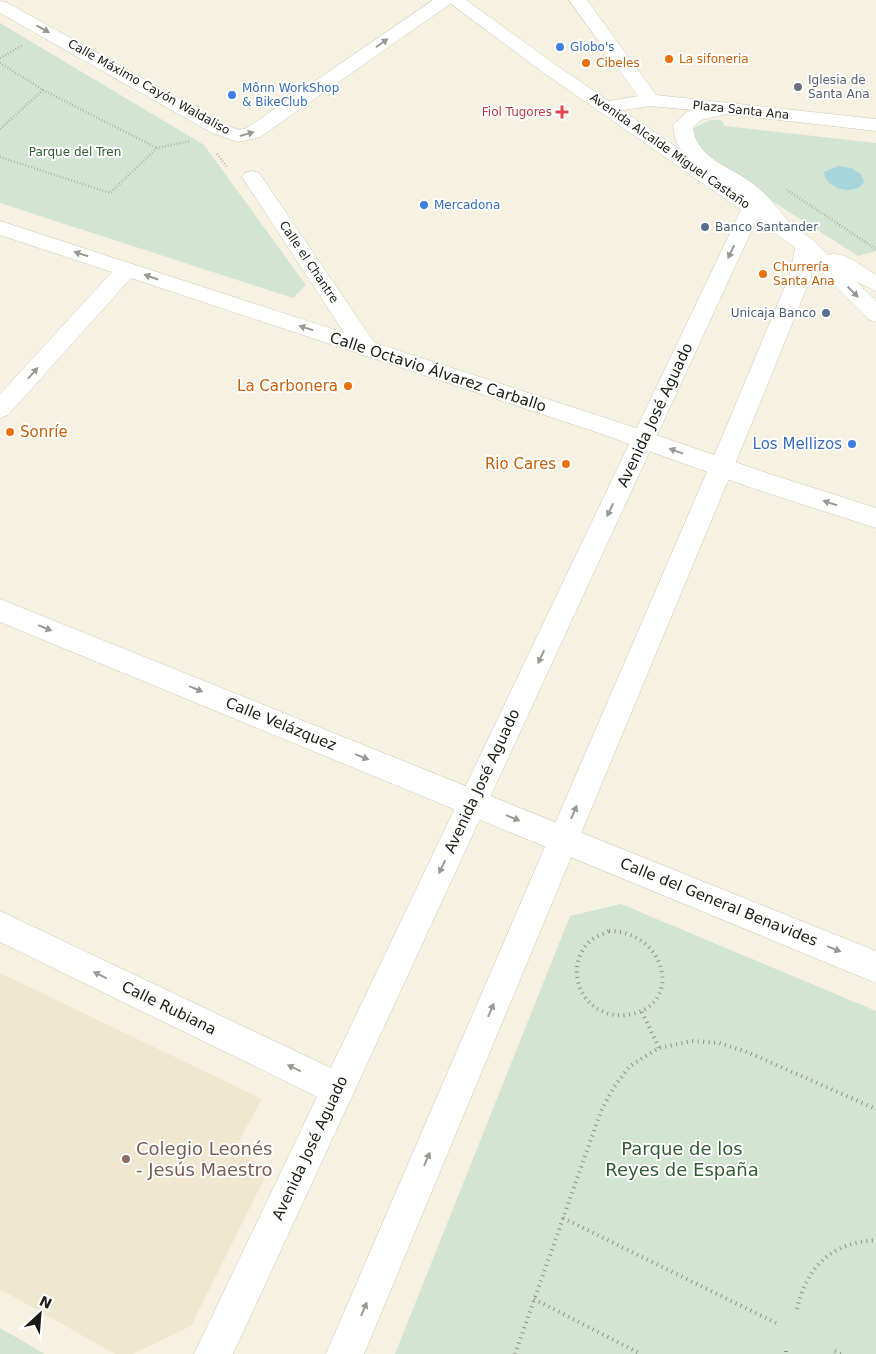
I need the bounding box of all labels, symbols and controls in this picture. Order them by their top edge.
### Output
one-way arrow [35,25,50,33]
street label: Calle Máximo Cayón Waldaliso [65,36,233,138]
one-way arrow [375,38,388,48]
place label: Globo's [570,40,614,54]
marker: Globo's [554,41,566,53]
place label: La sifoneria [679,52,749,66]
marker: La sifoneria [663,53,675,65]
place label: Cibeles [596,56,640,70]
marker: Cibeles [580,57,592,69]
place label: Iglesia de Santa Ana [808,73,870,101]
place label: Mônn WorkShop & BikeClub [242,81,339,109]
marker: Iglesia de Santa Ana [792,81,804,93]
marker: Mônn WorkShop & BikeClub [226,89,238,101]
street label: Avenida Alcalde Miguel Castaño [587,90,753,212]
street label: Plaza Santa Ana [692,98,790,122]
place label: Fiol Tugores [482,105,552,119]
marker: Fiol Tugores [556,106,568,118]
one-way arrow [240,129,255,137]
park label: Parque del Tren [29,145,121,159]
place label: Mercadona [434,198,500,212]
marker: Mercadona [418,199,430,211]
street label: Calle el Chantre [276,218,342,306]
place label: Banco Santander [715,220,818,234]
marker: Banco Santander [699,221,711,233]
one-way arrow [727,245,735,259]
one-way arrow [73,250,88,257]
place label: Churrería Santa Ana [773,260,835,288]
marker: Churrería Santa Ana [757,268,769,280]
one-way arrow [144,273,159,280]
one-way arrow [847,286,859,298]
place label: Unicaja Banco [731,306,816,320]
marker: Unicaja Banco [820,307,832,319]
one-way arrow [298,324,313,331]
street label: Calle Octavio Álvarez Carballo [328,328,549,416]
street label: Avenida José Aguado [614,340,696,490]
one-way arrow [27,367,39,379]
place label: La Carbonera [237,377,338,395]
marker: La Carbonera [342,380,354,392]
place label: Sonríe [20,423,68,441]
marker: Sonríe [4,426,16,438]
place label: Los Mellizos [753,435,842,453]
marker: Los Mellizos [846,438,858,450]
one-way arrow [668,447,683,454]
place label: Rio Cares [485,455,556,473]
marker: Rio Cares [560,458,572,470]
one-way arrow [822,499,837,506]
one-way arrow [606,503,614,517]
one-way arrow [38,625,52,633]
one-way arrow [537,650,545,664]
one-way arrow [189,686,203,694]
street label: Calle Velázquez [223,694,339,754]
street label: Avenida José Aguado [441,706,523,856]
one-way arrow [355,754,370,761]
one-way arrow [570,804,578,819]
one-way arrow [506,815,520,823]
street label: Calle del General Benavides [618,854,821,950]
one-way arrow [437,860,446,875]
one-way arrow [827,946,841,954]
one-way arrow [93,971,107,979]
street label: Calle Rubiana [119,977,219,1039]
one-way arrow [487,1003,495,1017]
one-way arrow [286,1064,301,1072]
street label: Avenida José Aguado [269,1073,351,1223]
place label: Colegio Leonés - Jesús Maestro [136,1138,273,1180]
park label: Parque de los Reyes de España [605,1138,759,1180]
one-way arrow [424,1152,432,1166]
marker: Colegio Leonés - Jesús Maestro [120,1153,132,1165]
north arrow [15,1289,65,1339]
text: N [37,1293,54,1312]
one-way arrow [360,1301,368,1316]

